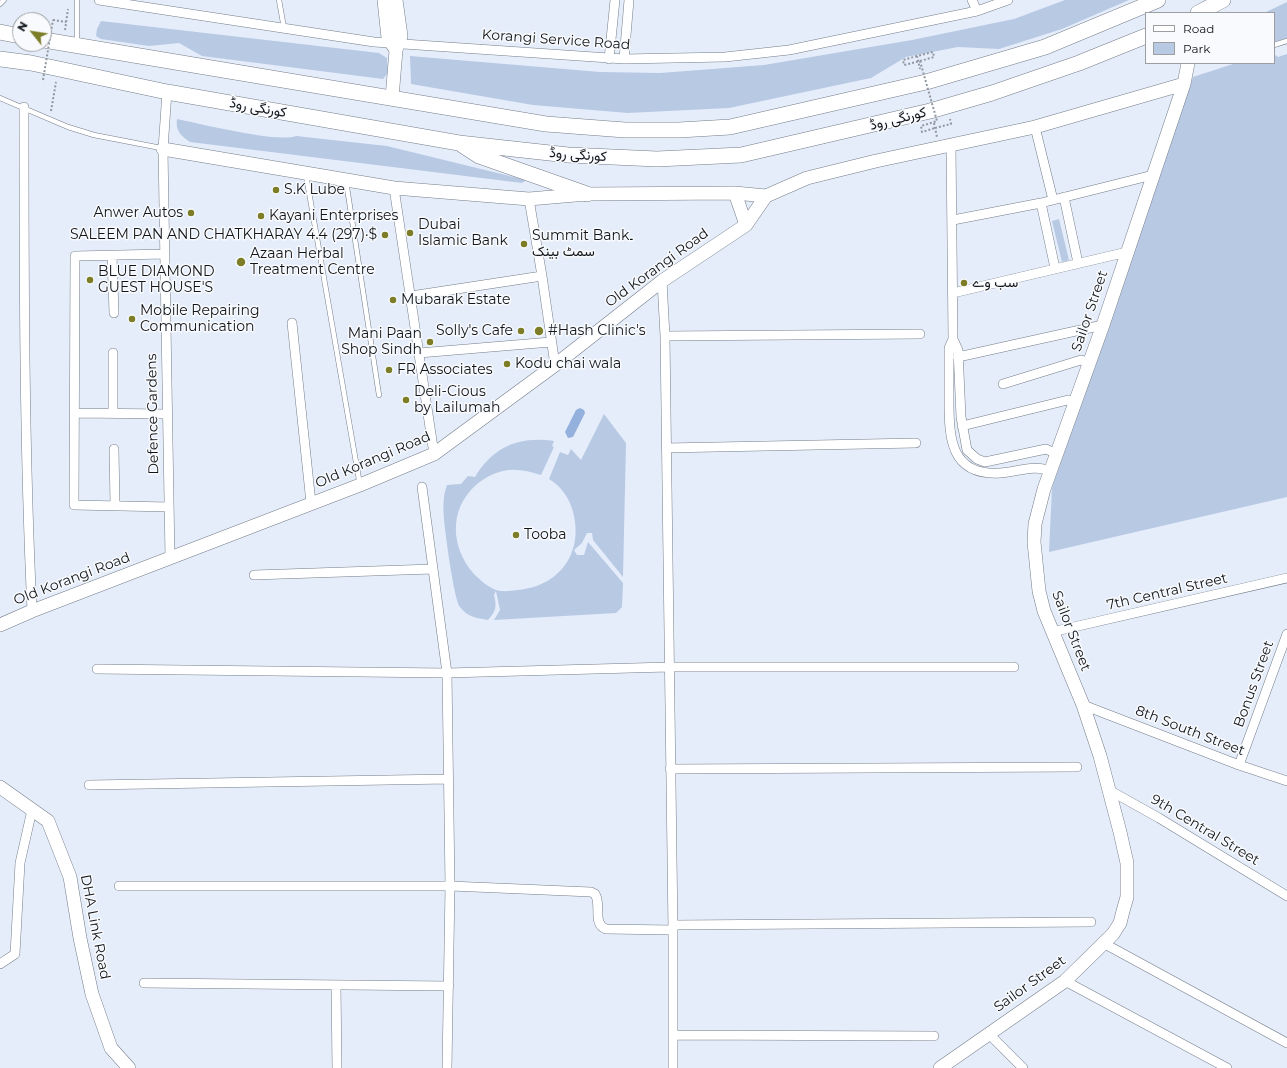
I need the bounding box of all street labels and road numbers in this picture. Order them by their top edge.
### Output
street label: Korangi Service Road [481,26,631,54]
street label: کورنگی روڈ [228,95,288,121]
street label: کورنگی روڈ [868,104,928,134]
street label: کورنگی روڈ [549,145,607,165]
street label: Old Korangi Road [602,225,712,311]
street label: Sailor Street [1068,268,1112,354]
street label: Defence Gardens [144,353,162,475]
street label: Old Korangi Road [313,428,433,492]
street label: Old Korangi Road [11,549,133,609]
street label: 7th Central Street [1105,570,1229,614]
street label: Sailor Street [1048,588,1094,674]
street label: Bonus Street [1231,638,1277,730]
street label: 8th South Street [1133,702,1247,760]
street label: 9th Central Street [1148,791,1262,869]
street label: DHA Link Road [77,873,113,981]
street label: Sailor Street [991,952,1069,1016]

